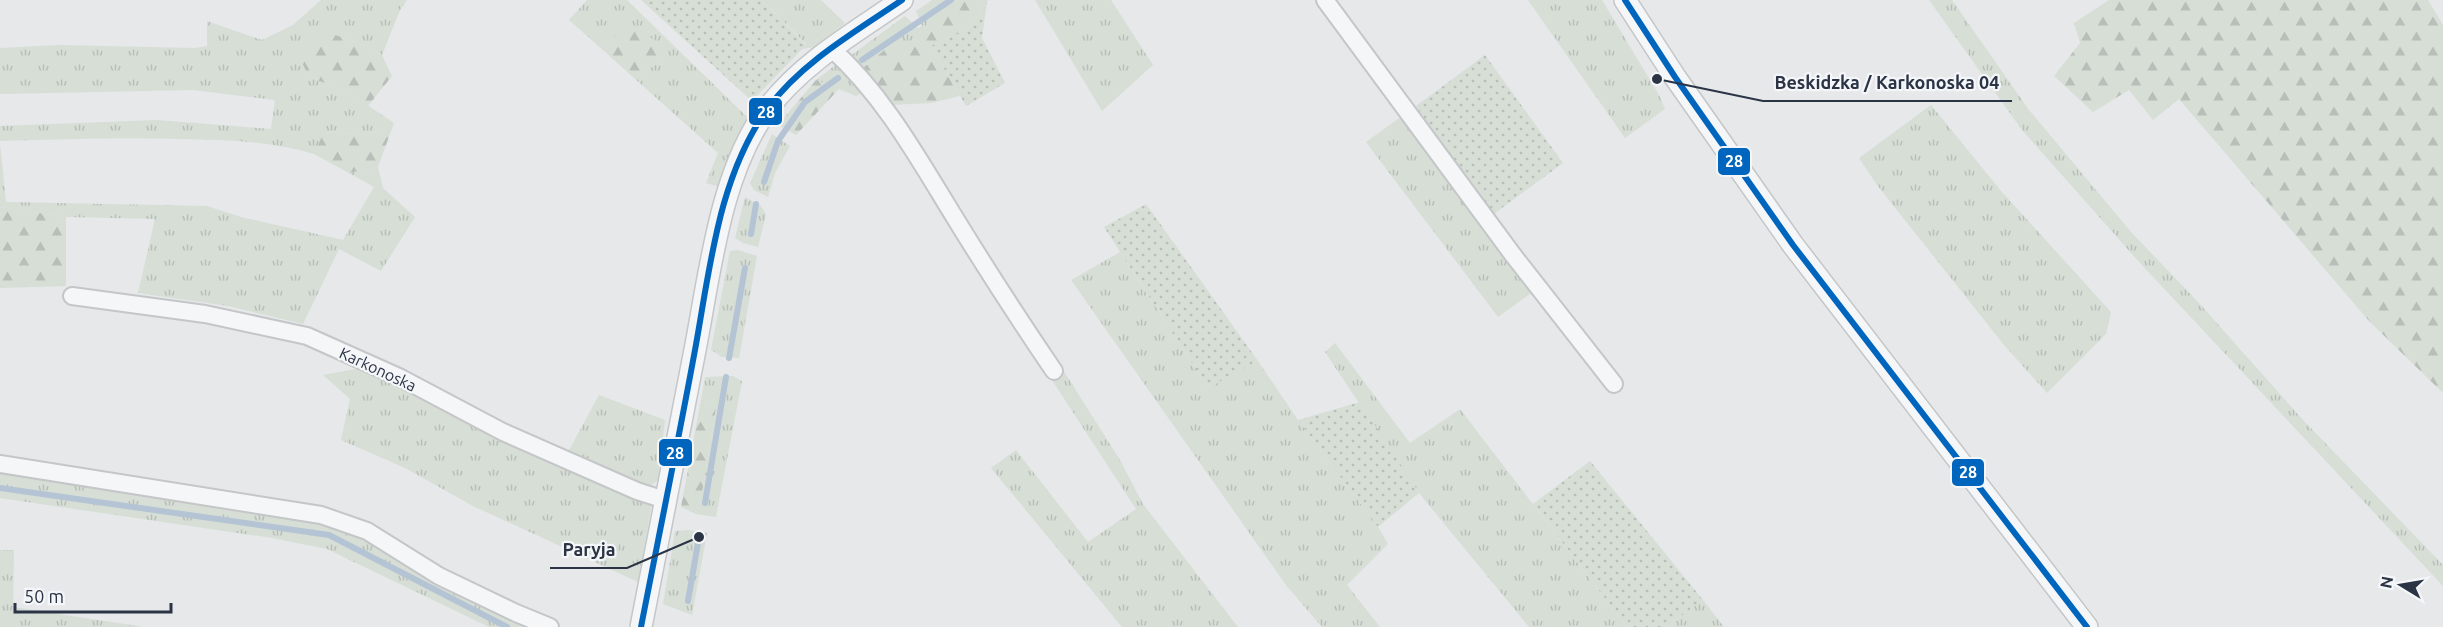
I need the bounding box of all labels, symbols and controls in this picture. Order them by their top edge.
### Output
callout: Beskidzka / Karkonoska 04 [1763,65,2012,101]
text: Beskidzka / Karkonoska 04 [1775,72,1999,92]
line badge: 28 [748,97,783,126]
text: 28 [757,103,775,121]
line badge: 28 [1717,147,1751,176]
text: 28 [1725,152,1743,170]
street label: Karkonoska [337,343,419,395]
line badge: 28 [658,438,693,467]
text: 28 [666,444,684,462]
line badge: 28 [1951,458,1985,487]
text: 28 [1959,463,1977,481]
callout: Paryja [550,532,627,568]
text: Paryja [562,539,616,559]
north arrow [2371,555,2431,615]
text: N [2376,575,2396,590]
scale bar [15,576,171,614]
text: 50 m [24,586,64,606]

